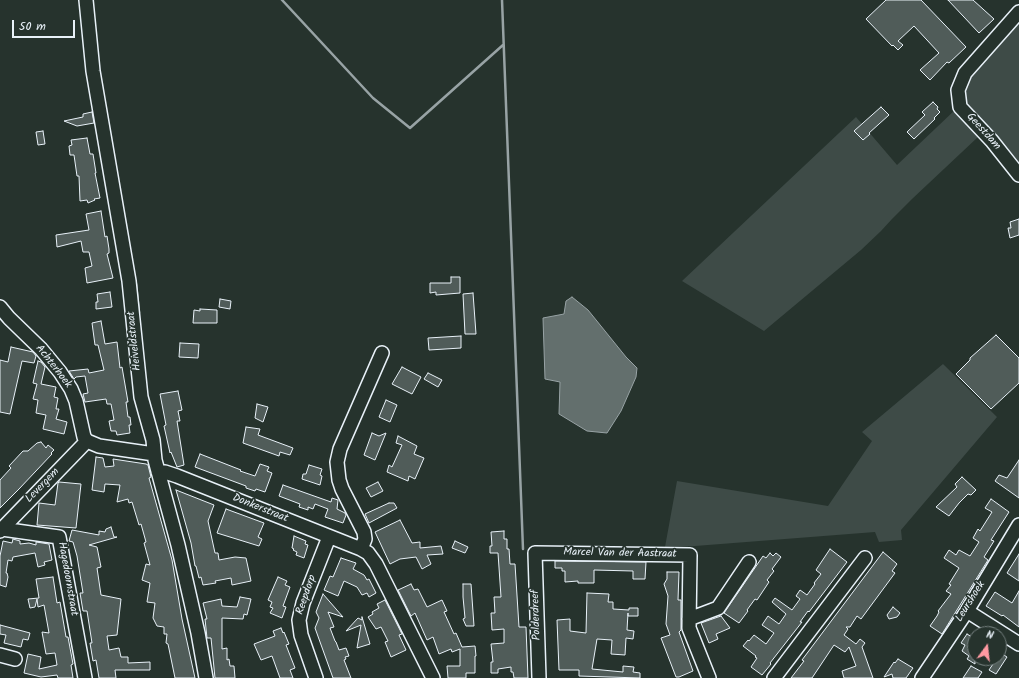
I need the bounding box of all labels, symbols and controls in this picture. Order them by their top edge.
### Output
scale bar [14,12,77,38]
text: 50 m [19,17,46,36]
street label: Geestdam [963,111,1003,153]
street label: Heiveldstraat [125,311,145,371]
street label: Achterhoek [32,343,74,391]
street label: Levergem [23,466,63,506]
street label: Donkerstraat [230,492,290,526]
street label: Hagedoornstraat [54,541,80,617]
street label: Marcel Van der Aastraat [563,546,677,562]
street label: Reepdorp [294,573,320,617]
street label: Leurshoek [953,579,989,625]
street label: Polderdreef [530,589,544,641]
north arrow [967,626,1007,666]
text: N [984,626,996,645]

